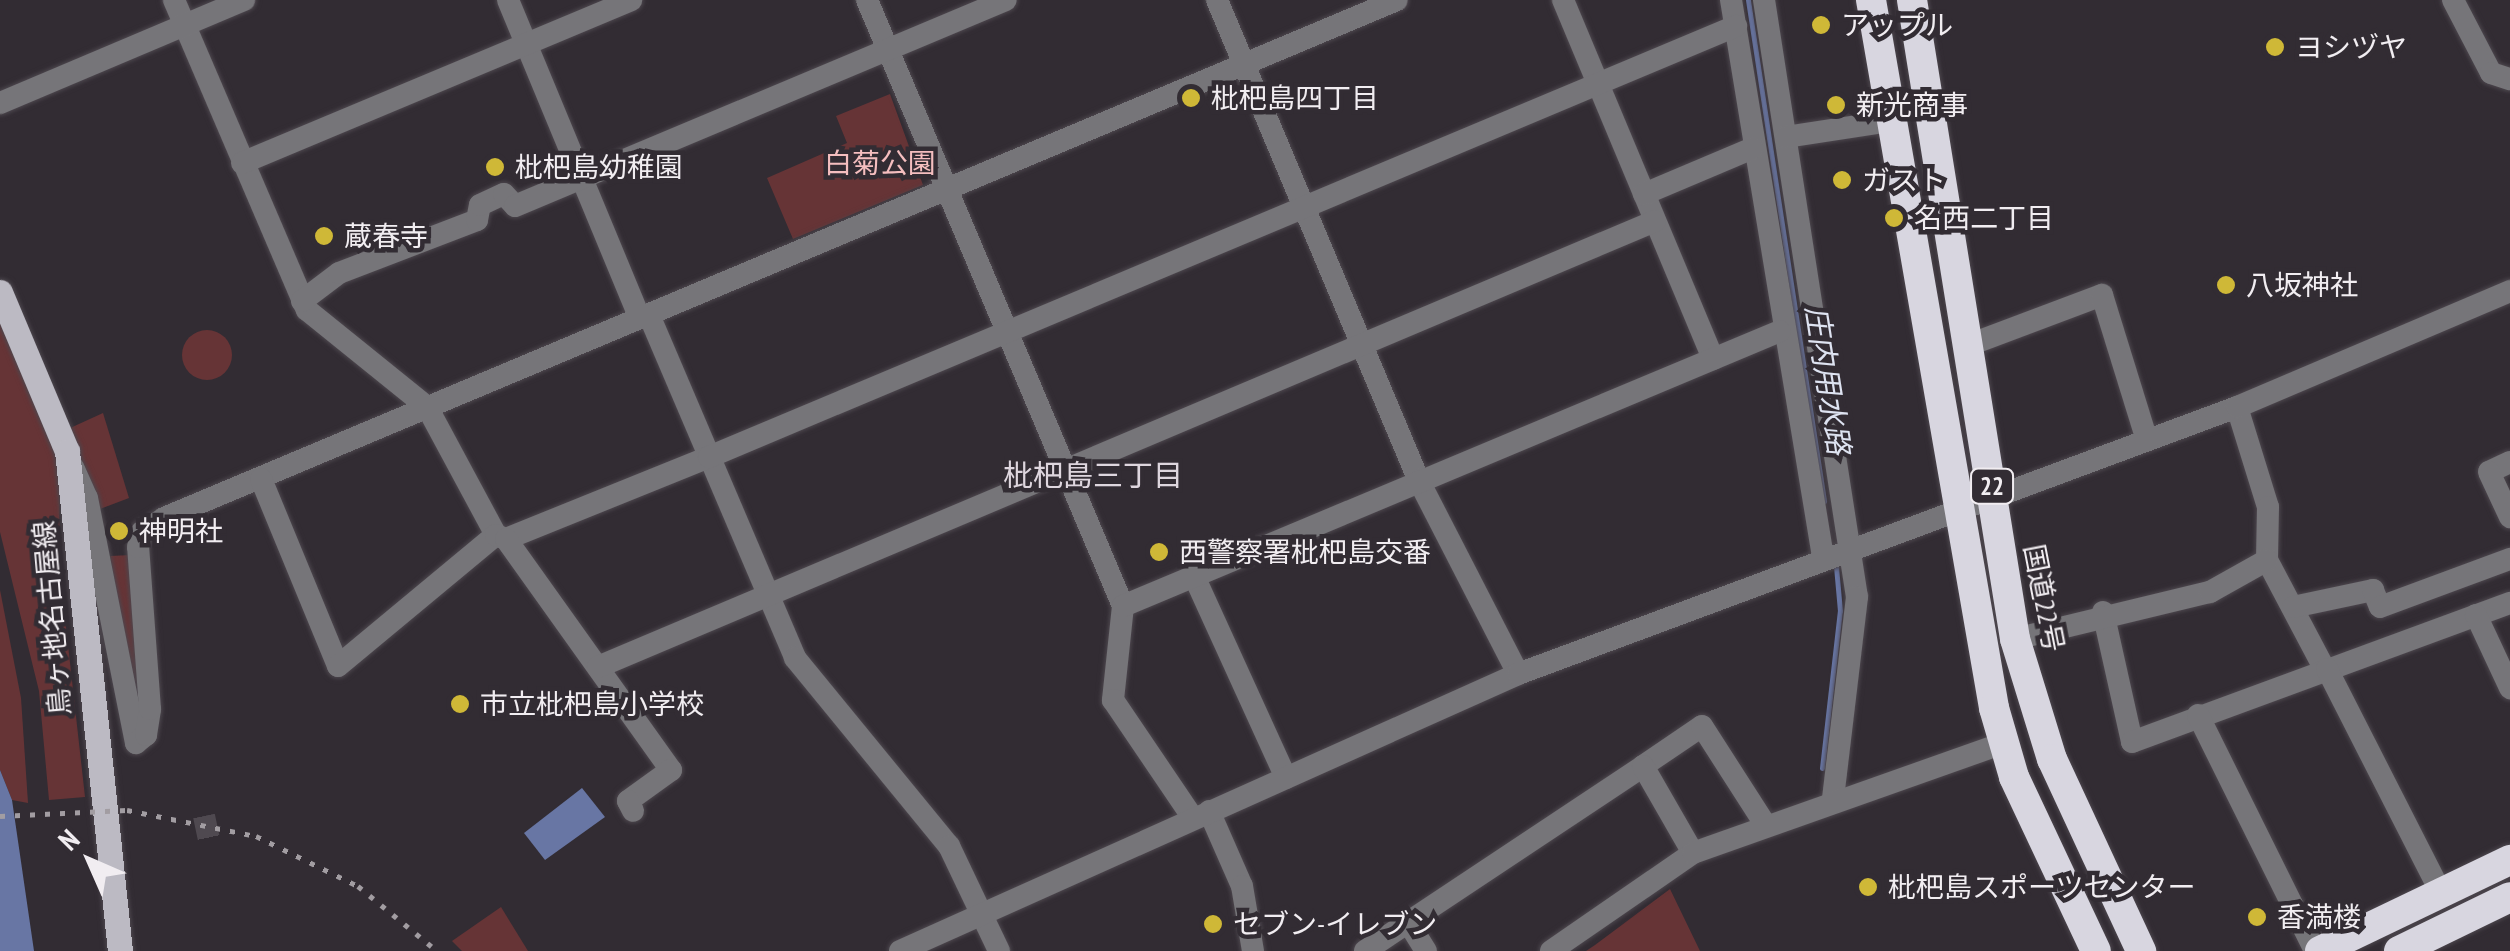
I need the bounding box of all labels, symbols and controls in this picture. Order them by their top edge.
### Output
place label: アップル [1841,8,1953,42]
marker: アップル [1810,14,1832,36]
place label: ヨシヅヤ [2295,30,2407,64]
marker: ヨシヅヤ [2264,36,2286,58]
place label: 枇杷島四丁目 [1211,81,1379,115]
marker: 枇杷島四丁目 [1180,87,1202,109]
place label: 新光商事 [1856,88,1968,122]
marker: 新光商事 [1825,94,1847,116]
park label: 白菊公園 [824,146,936,180]
place label: 枇杷島幼稚園 [515,150,683,184]
marker: 枇杷島幼稚園 [484,156,506,178]
place label: ガスト [1862,163,1946,197]
marker: ガスト [1831,169,1853,191]
place label: 名西二丁目 [1914,201,2054,235]
marker: 名西二丁目 [1883,207,1905,229]
place label: 蔵春寺 [344,219,428,253]
marker: 蔵春寺 [313,225,335,247]
place label: 八坂神社 [2246,268,2358,302]
marker: 八坂神社 [2215,274,2237,296]
water label: 庄内用水路 [1798,303,1858,457]
district label: 枇杷島三丁目 [1003,457,1183,493]
road number: 22 [1970,466,2014,506]
place label: 神明社 [139,514,223,548]
street label: 鳥ヶ地名古屋線 [27,519,77,717]
marker: 神明社 [108,520,130,542]
place label: 西警察署枇杷島交番 [1179,535,1431,569]
marker: 西警察署枇杷島交番 [1148,541,1170,563]
street label: 国道22号 [2017,541,2071,655]
place label: 市立枇杷島小学校 [480,687,704,721]
marker: 市立枇杷島小学校 [449,693,471,715]
north arrow [40,811,140,911]
text: N [50,821,87,858]
place label: 枇杷島スポーツセンター [1888,870,2196,904]
marker: 枇杷島スポーツセンター [1857,876,1879,898]
place label: 香満楼 [2277,900,2361,934]
marker: 香満楼 [2246,906,2268,928]
place label: セブン-イレブン [1233,907,1437,941]
marker: セブン-イレブン [1202,913,1224,935]

